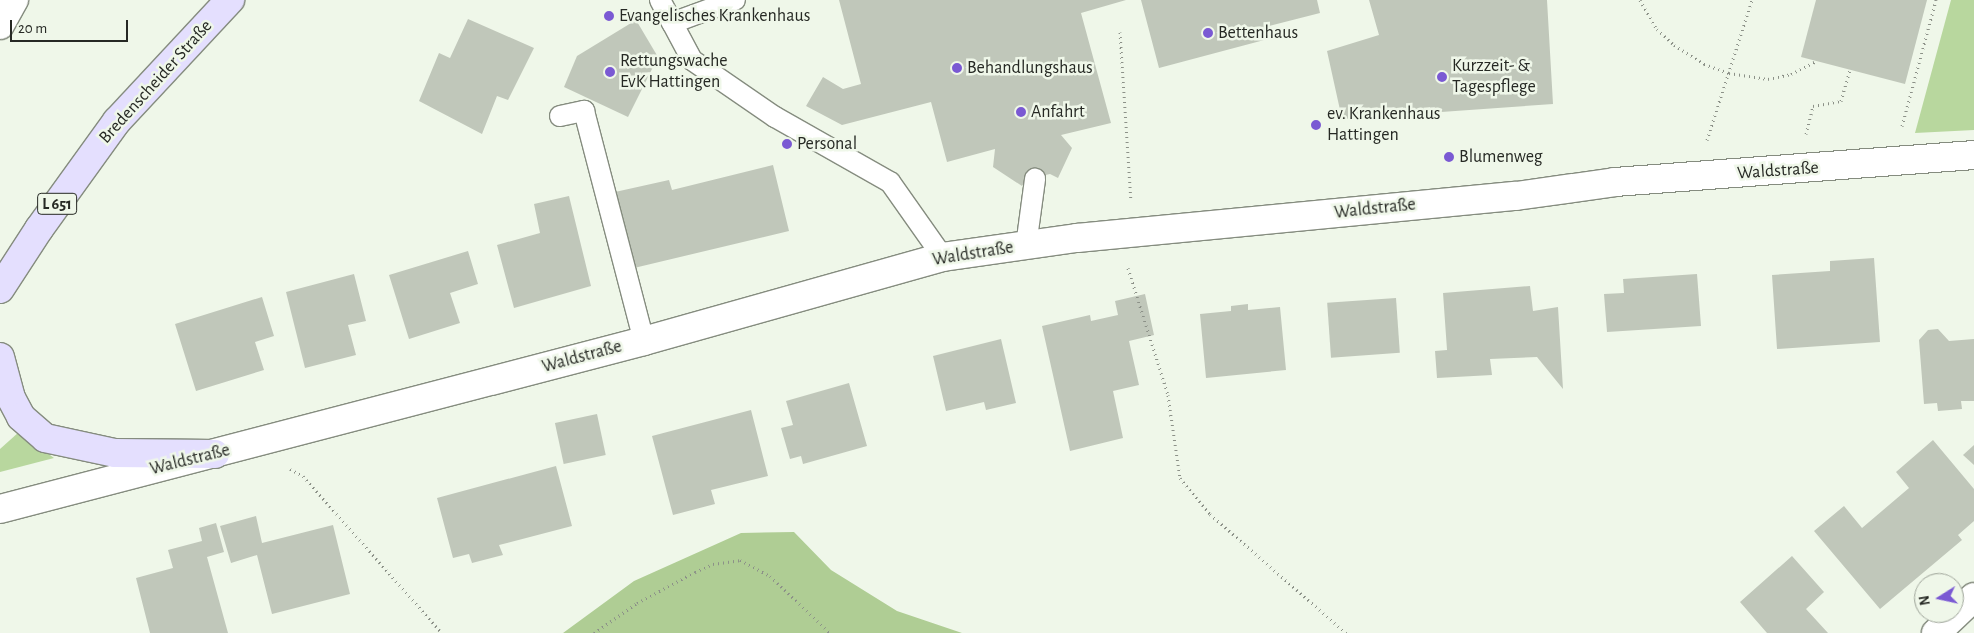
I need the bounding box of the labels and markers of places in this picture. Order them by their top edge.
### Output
place label: Evangelisches Krankenhaus [619,5,810,27]
marker: Evangelisches Krankenhaus [603,10,615,22]
place label: Bettenhaus [1218,22,1298,44]
marker: Bettenhaus [1202,27,1214,39]
place label: Rettungswache EvK Hattingen [620,51,728,94]
place label: Kurzzeit- & Tagespflege [1452,56,1536,98]
place label: Behandlungshaus [967,57,1093,79]
marker: Behandlungshaus [951,62,963,74]
marker: Rettungswache EvK Hattingen [604,66,616,78]
marker: Kurzzeit- & Tagespflege [1436,71,1448,83]
place label: Anfahrt [1031,101,1085,123]
place label: ev. Krankenhaus Hattingen [1327,104,1440,146]
marker: Anfahrt [1015,106,1027,118]
marker: ev. Krankenhaus Hattingen [1309,118,1323,132]
place label: Personal [797,133,857,155]
marker: Personal [781,138,793,150]
place label: Blumenweg [1459,146,1543,168]
marker: Blumenweg [1443,151,1455,163]

